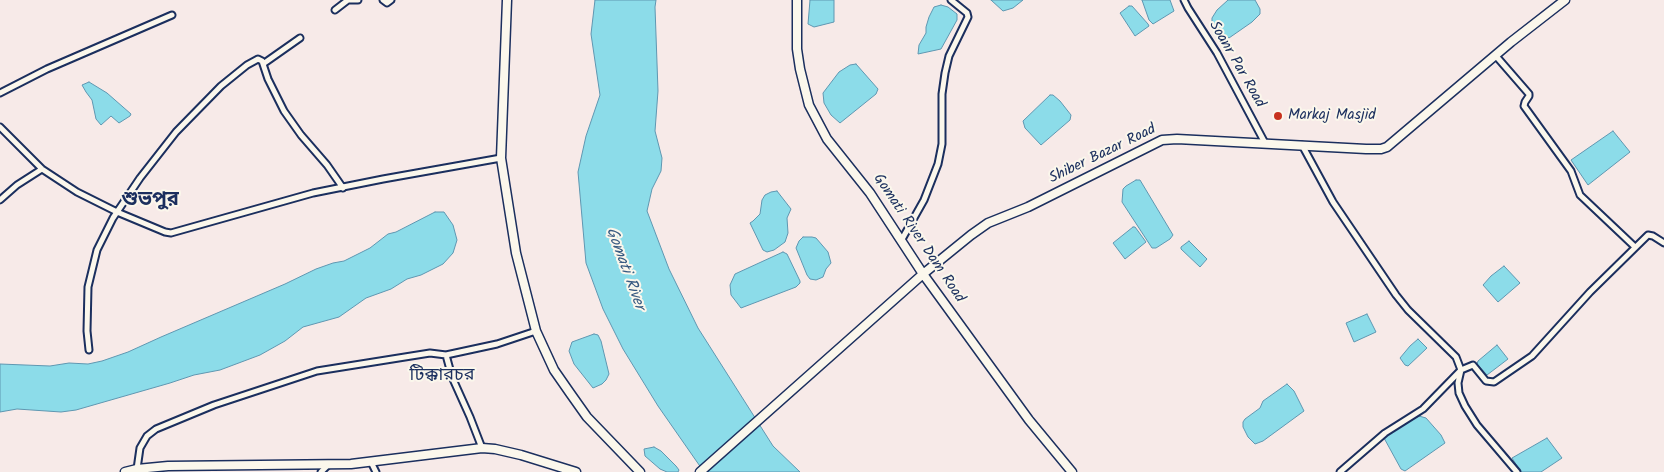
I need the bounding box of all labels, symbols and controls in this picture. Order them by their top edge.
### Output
street label: Soanr Par Road [1204,18,1268,112]
place label: Markaj Masjid [1288,107,1376,125]
marker: Markaj Masjid [1272,110,1284,122]
street label: Shiber Bazar Road [1047,121,1159,189]
street label: Gomati River Dam Road [868,171,968,307]
district label: শুভপুর [121,190,179,214]
water label: Gomati River [600,225,648,313]
district label: টিক্কারচর [410,366,474,388]

